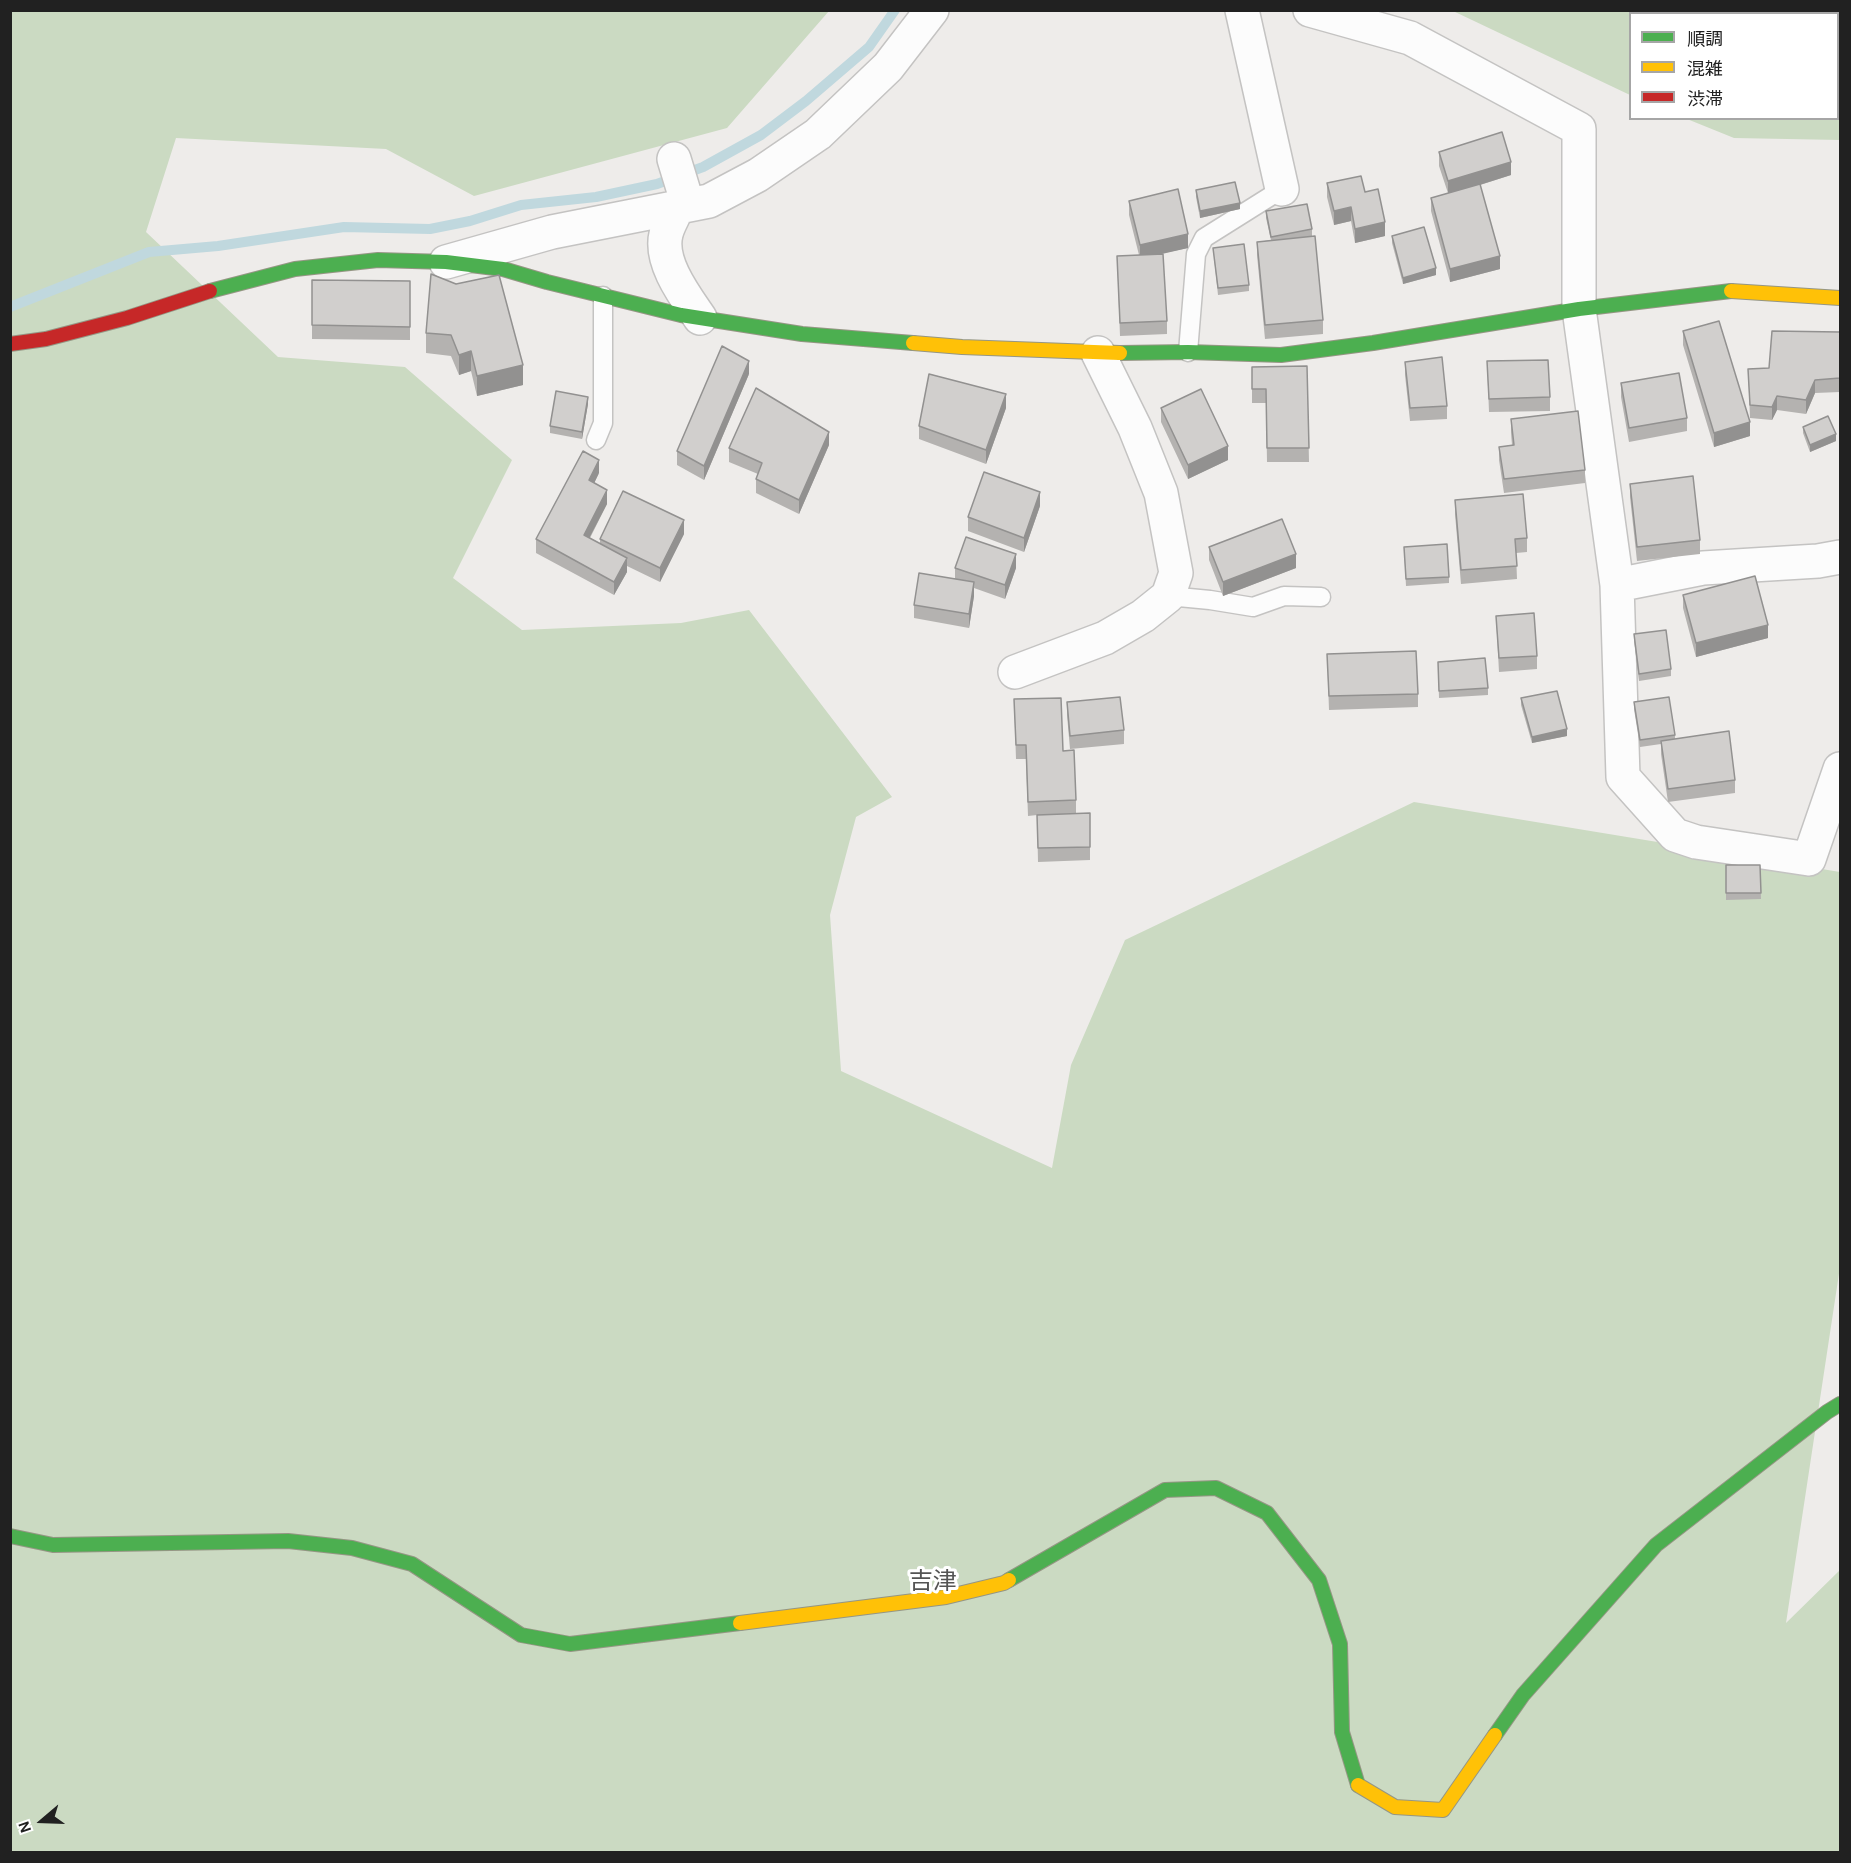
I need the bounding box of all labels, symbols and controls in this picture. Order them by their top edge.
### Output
legend [1629,12,1839,120]
text: 順調 [1687,28,1723,50]
text: 混雑 [1687,58,1723,80]
text: 渋滞 [1687,88,1723,110]
district label: 吉津 [909,1568,957,1596]
north arrow [12,1791,72,1851]
text: N [14,1819,35,1836]

